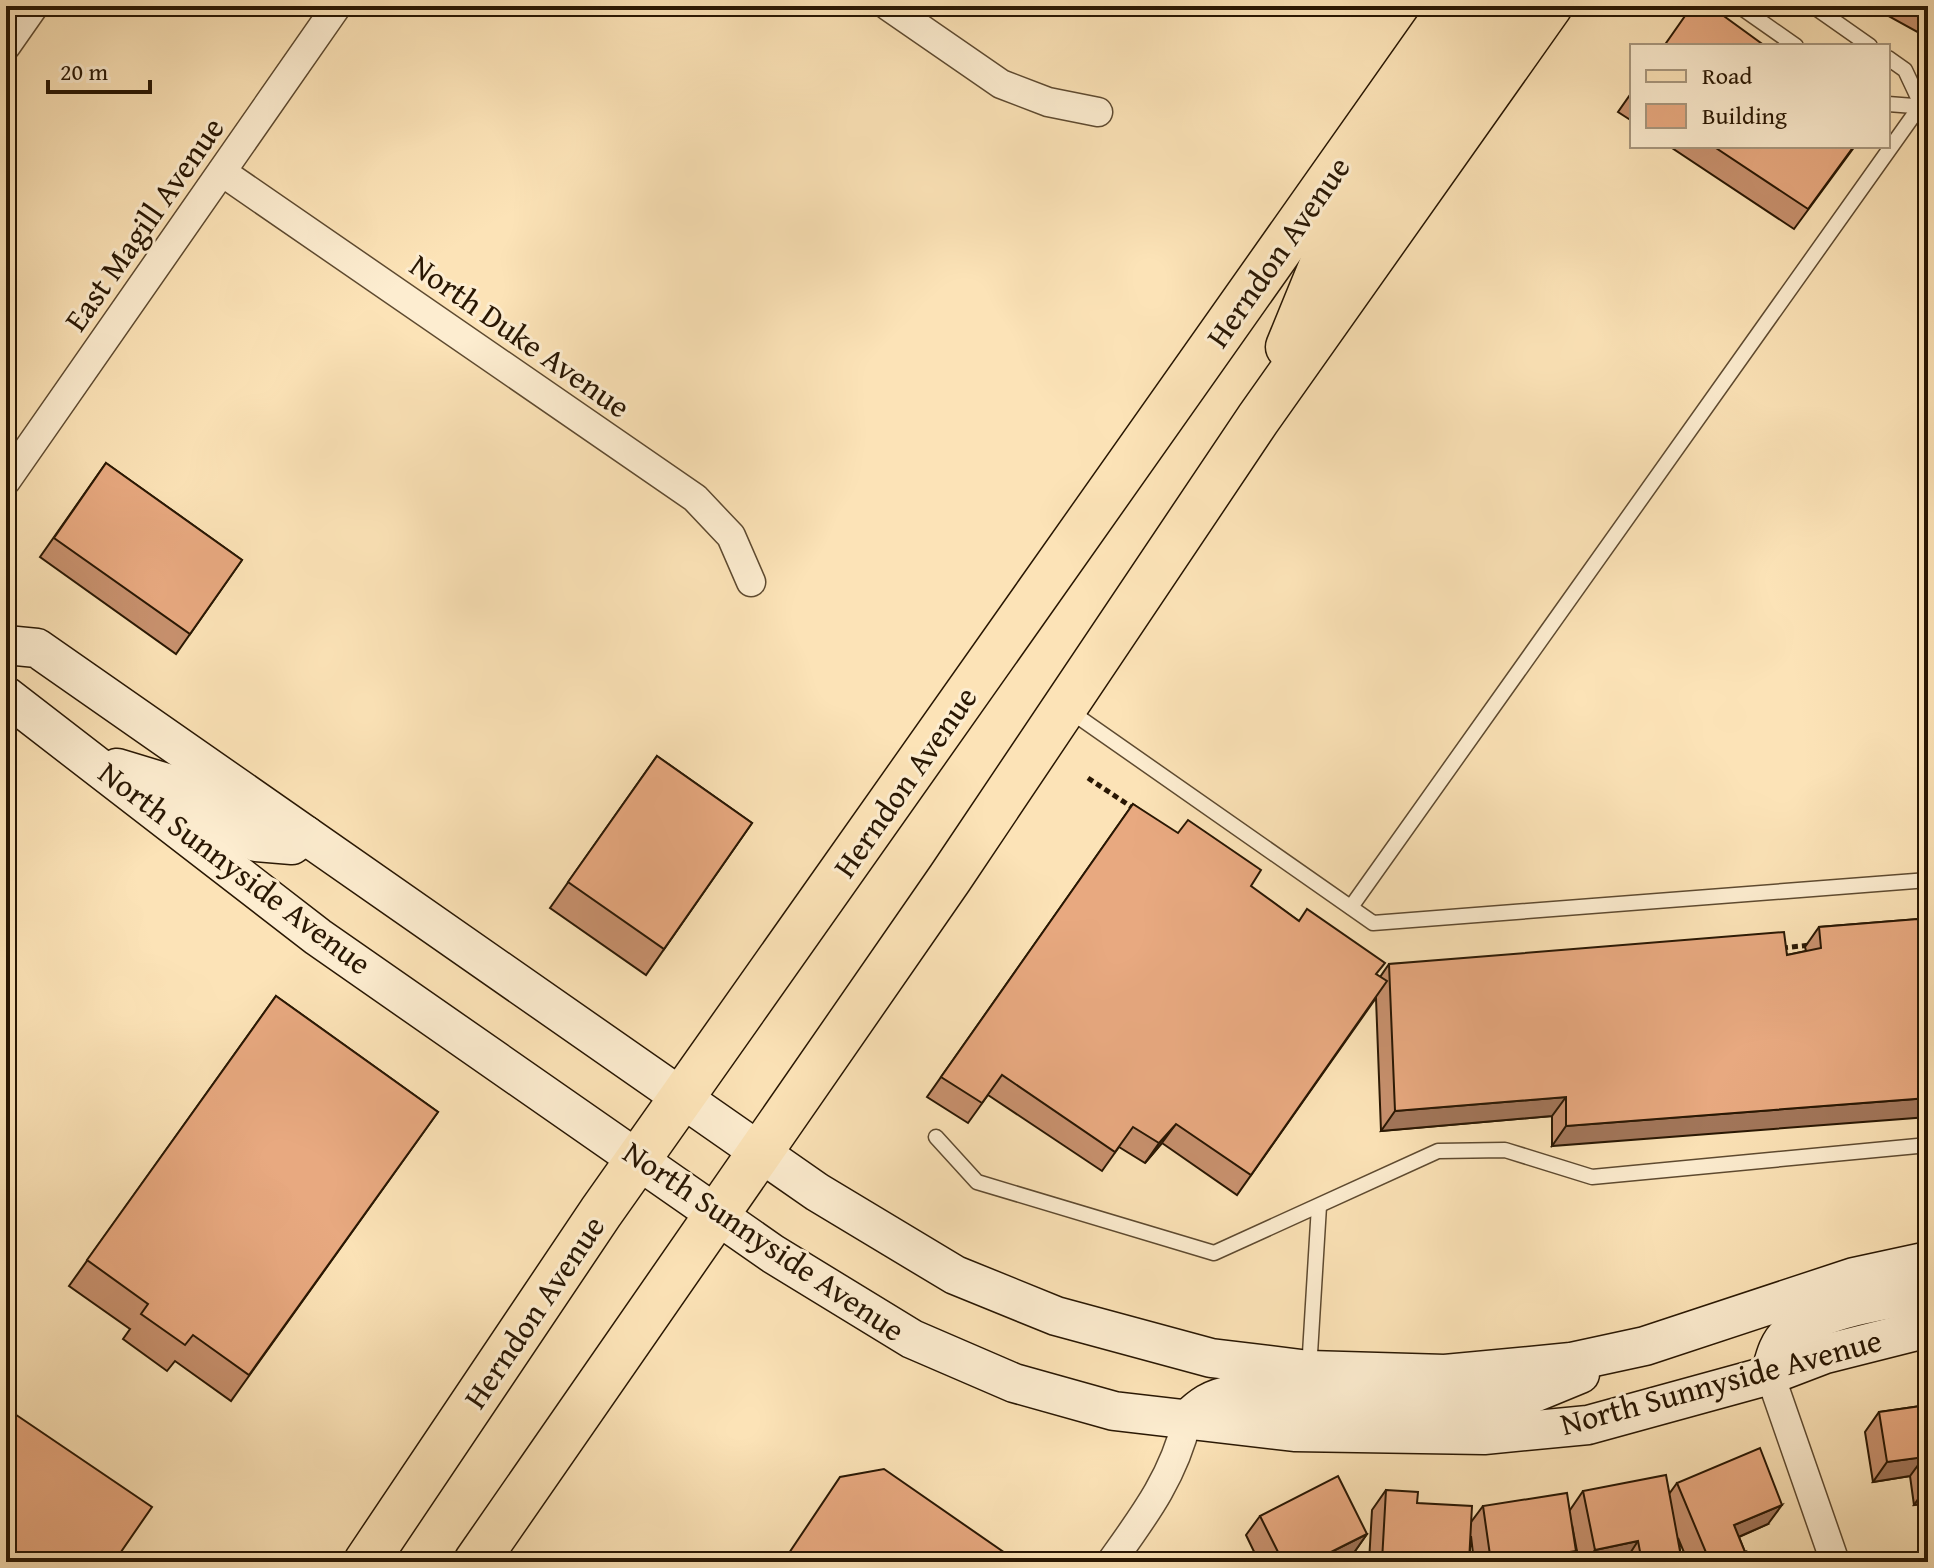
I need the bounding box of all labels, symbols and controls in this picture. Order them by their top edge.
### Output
scale bar [48,44,150,94]
legend [1630,44,1890,148]
text: 20 m [60,54,108,89]
text: Road [1702,58,1752,93]
text: Building [1702,98,1787,133]
street label: East Magill Avenue [52,107,235,340]
street label: Herndon Avenue [1194,146,1361,357]
street label: North Duke Avenue [401,242,640,429]
street label: Herndon Avenue [821,676,988,887]
street label: North Sunnyside Avenue [89,749,382,986]
street label: North Sunnyside Avenue [614,1129,915,1353]
street label: Herndon Avenue [451,1206,616,1418]
street label: North Sunnyside Avenue [1555,1316,1887,1447]

